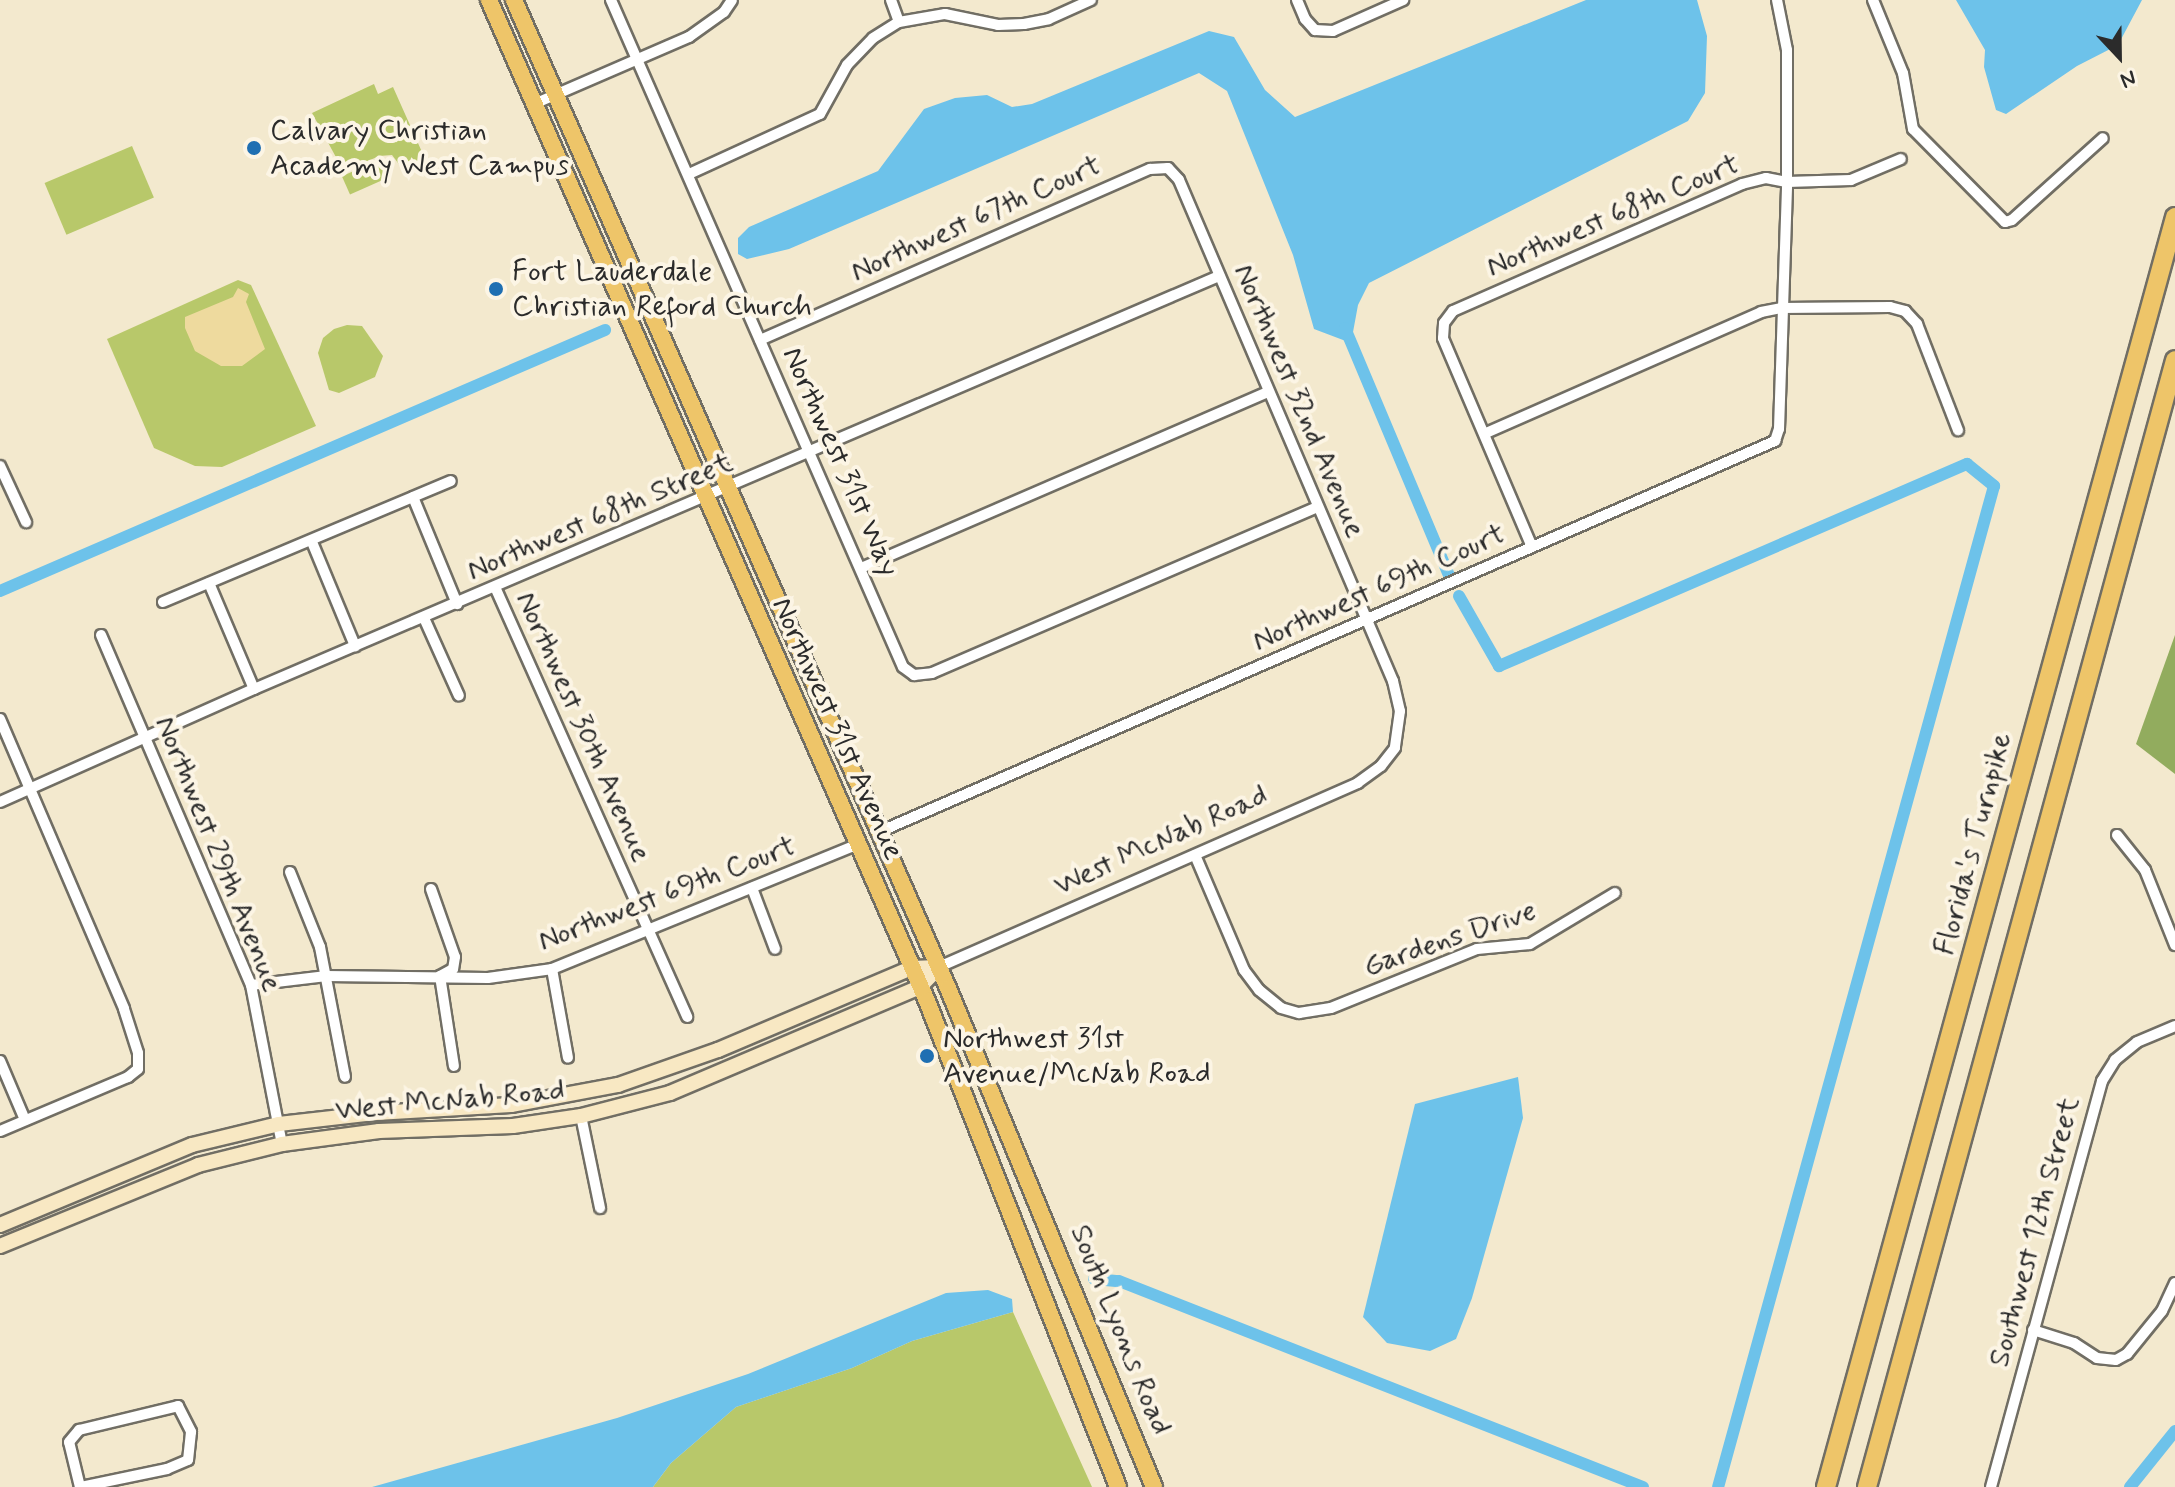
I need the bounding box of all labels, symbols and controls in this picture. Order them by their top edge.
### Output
north arrow [2079,16,2159,96]
text: N [2116,63,2140,94]
place label: Calvary Christian Academy West Campus [270,113,571,184]
marker: Calvary Christian Academy West Campus [245,139,263,157]
street label: Northwest 68th Court [1481,146,1745,286]
street label: Northwest 67th Court [845,148,1107,290]
place label: Fort Lauderdale Christian Reford Church [512,254,820,324]
street label: Northwest 32nd Avenue [1225,258,1373,544]
marker: Fort Lauderdale Christian Reford Church [487,280,505,298]
street label: Northwest 31st Way [773,342,907,582]
street label: Northwest 68th Street [462,445,738,589]
street label: Northwest 69th Court [1247,516,1511,660]
street label: Northwest 30th Avenue [507,586,659,868]
street label: Northwest 31st Avenue [763,592,911,866]
street label: Northwest 29th Avenue [146,711,290,997]
street label: Florida's Turnpike [1927,729,2021,959]
street label: West McNab Road [1050,778,1272,904]
street label: Northwest 69th Court [533,828,801,960]
street label: Gardens Drive [1360,893,1540,985]
place label: Northwest 31st Avenue/McNab Road [943,1021,1208,1092]
marker: Northwest 31st Avenue/McNab Road [918,1047,936,1065]
street label: West McNab Road [335,1073,565,1129]
street label: Southwest 12th Street [1982,1093,2088,1371]
street label: South Lyons Road [1061,1220,1179,1440]

